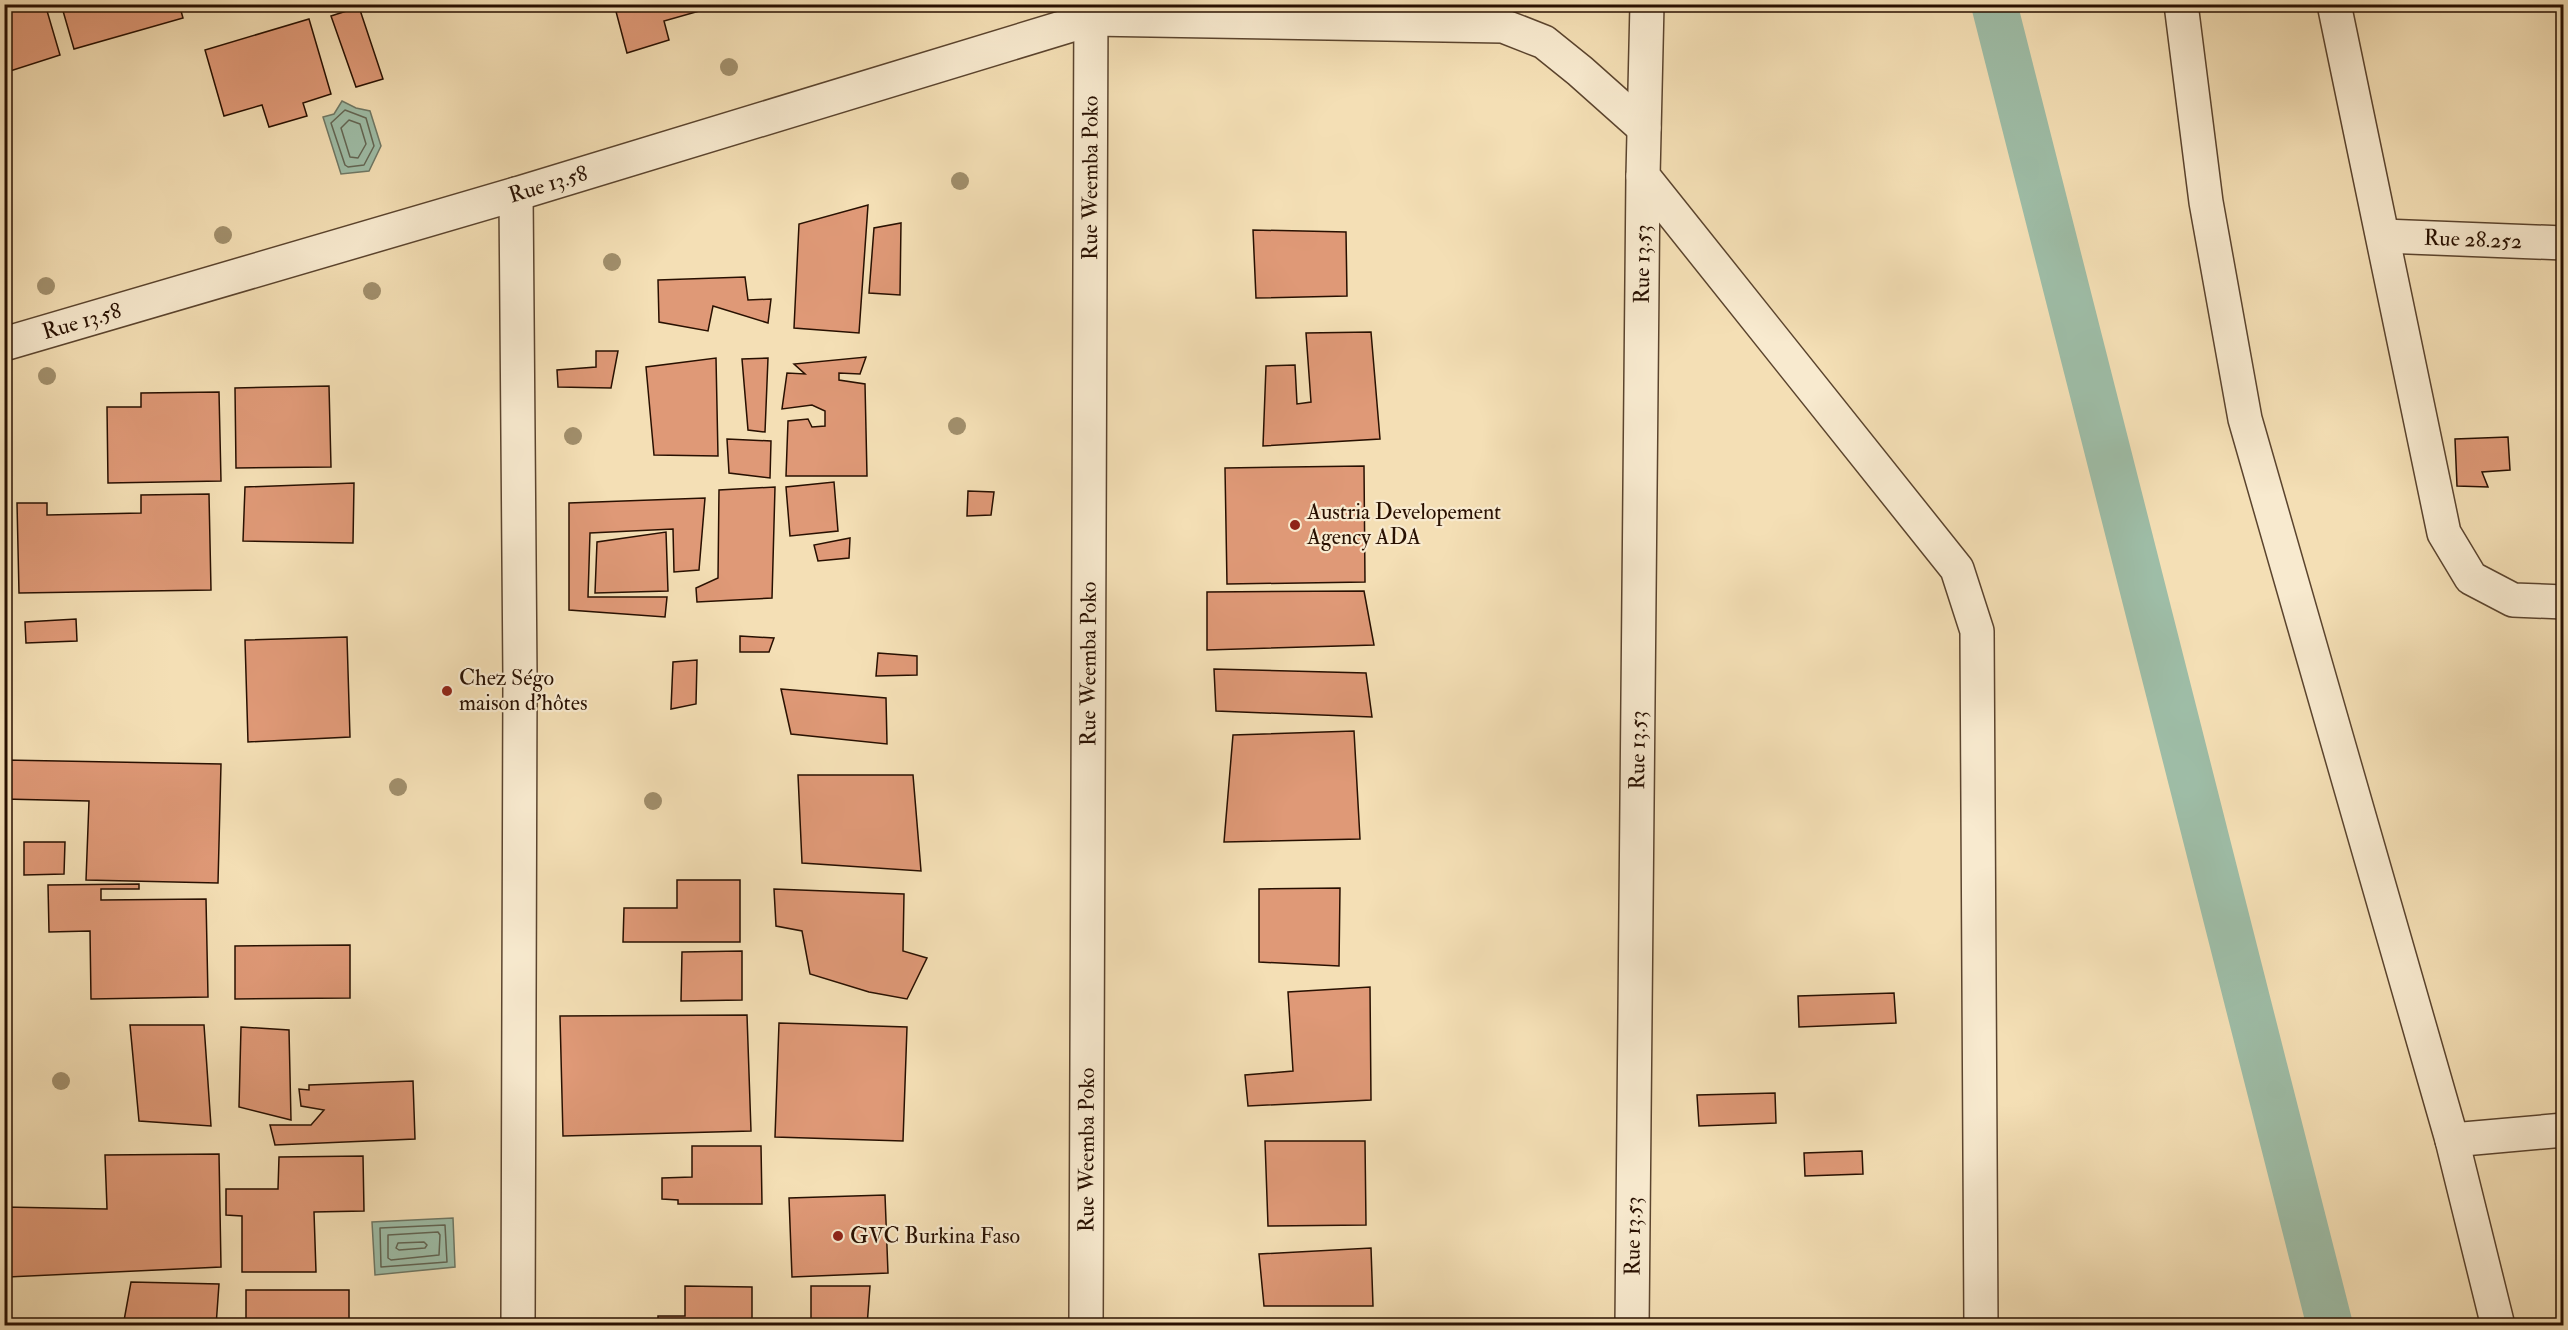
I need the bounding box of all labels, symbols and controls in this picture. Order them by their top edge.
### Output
street label: Rue Weemba Poko [1076,96,1105,260]
street label: Rue 13.58 [505,159,591,209]
street label: Rue 13.53 [1628,224,1657,304]
street label: Rue 28.252 [2423,224,2523,255]
street label: Rue 13.58 [39,296,125,346]
place label: Austria Developement Agency ADA [1306,498,1501,551]
marker: Austria Developement Agency ADA [1288,518,1302,532]
street label: Rue Weemba Poko [1074,582,1103,746]
place label: Chez Ségo maison d'hôtes [459,664,587,717]
marker: Chez Ségo maison d'hôtes [440,684,454,698]
street label: Rue 13.53 [1623,710,1652,790]
street label: Rue Weemba Poko [1072,1068,1101,1232]
street label: Rue 13.53 [1618,1196,1647,1276]
place label: GVC Burkina Faso [850,1222,1020,1250]
marker: GVC Burkina Faso [831,1229,845,1243]

